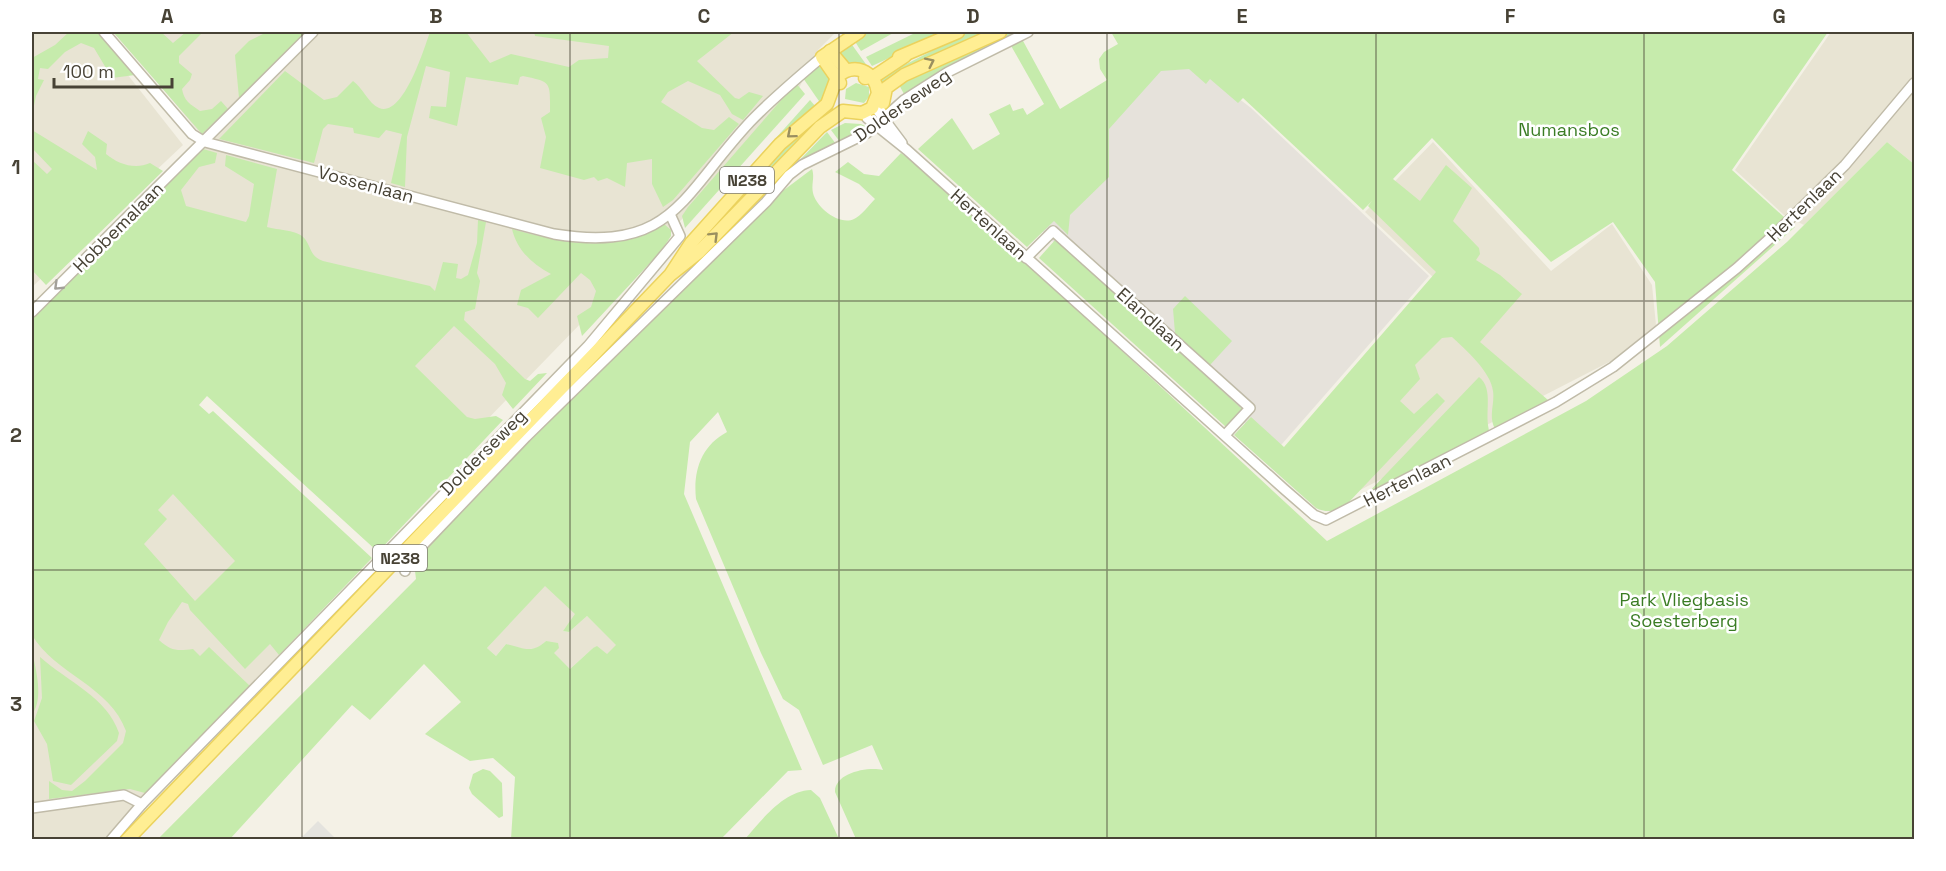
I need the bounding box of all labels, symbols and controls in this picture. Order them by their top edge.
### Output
text: A [161,3,174,29]
text: B [429,3,443,29]
text: C [698,3,711,29]
text: D [966,3,980,29]
text: E [1236,3,1248,29]
text: F [1505,3,1516,29]
text: G [1772,3,1786,29]
scale bar [54,51,172,89]
one-way arrow [923,58,934,70]
text: 100 m [63,60,114,83]
street label: Dolderseweg [849,63,955,147]
park label: Numansbos [1518,118,1620,141]
one-way arrow [787,127,798,138]
text: 1 [11,154,21,180]
street label: Vossenlaan [315,160,417,208]
street label: Hertenlaan [1762,164,1846,246]
road number: N238 [720,167,774,193]
street label: Hobbemalaan [68,177,168,277]
street label: Hertenlaan [946,184,1032,264]
one-way arrow [707,233,718,244]
one-way arrow [55,279,65,290]
street label: Elandlaan [1112,282,1190,356]
street label: Dolderseweg [435,404,531,500]
text: 2 [10,422,22,448]
street label: Hertenlaan [1359,448,1455,512]
road number: N238 [373,545,427,571]
park label: Park Vliegbasis Soesterberg [1619,588,1749,632]
text: 3 [10,691,22,717]

